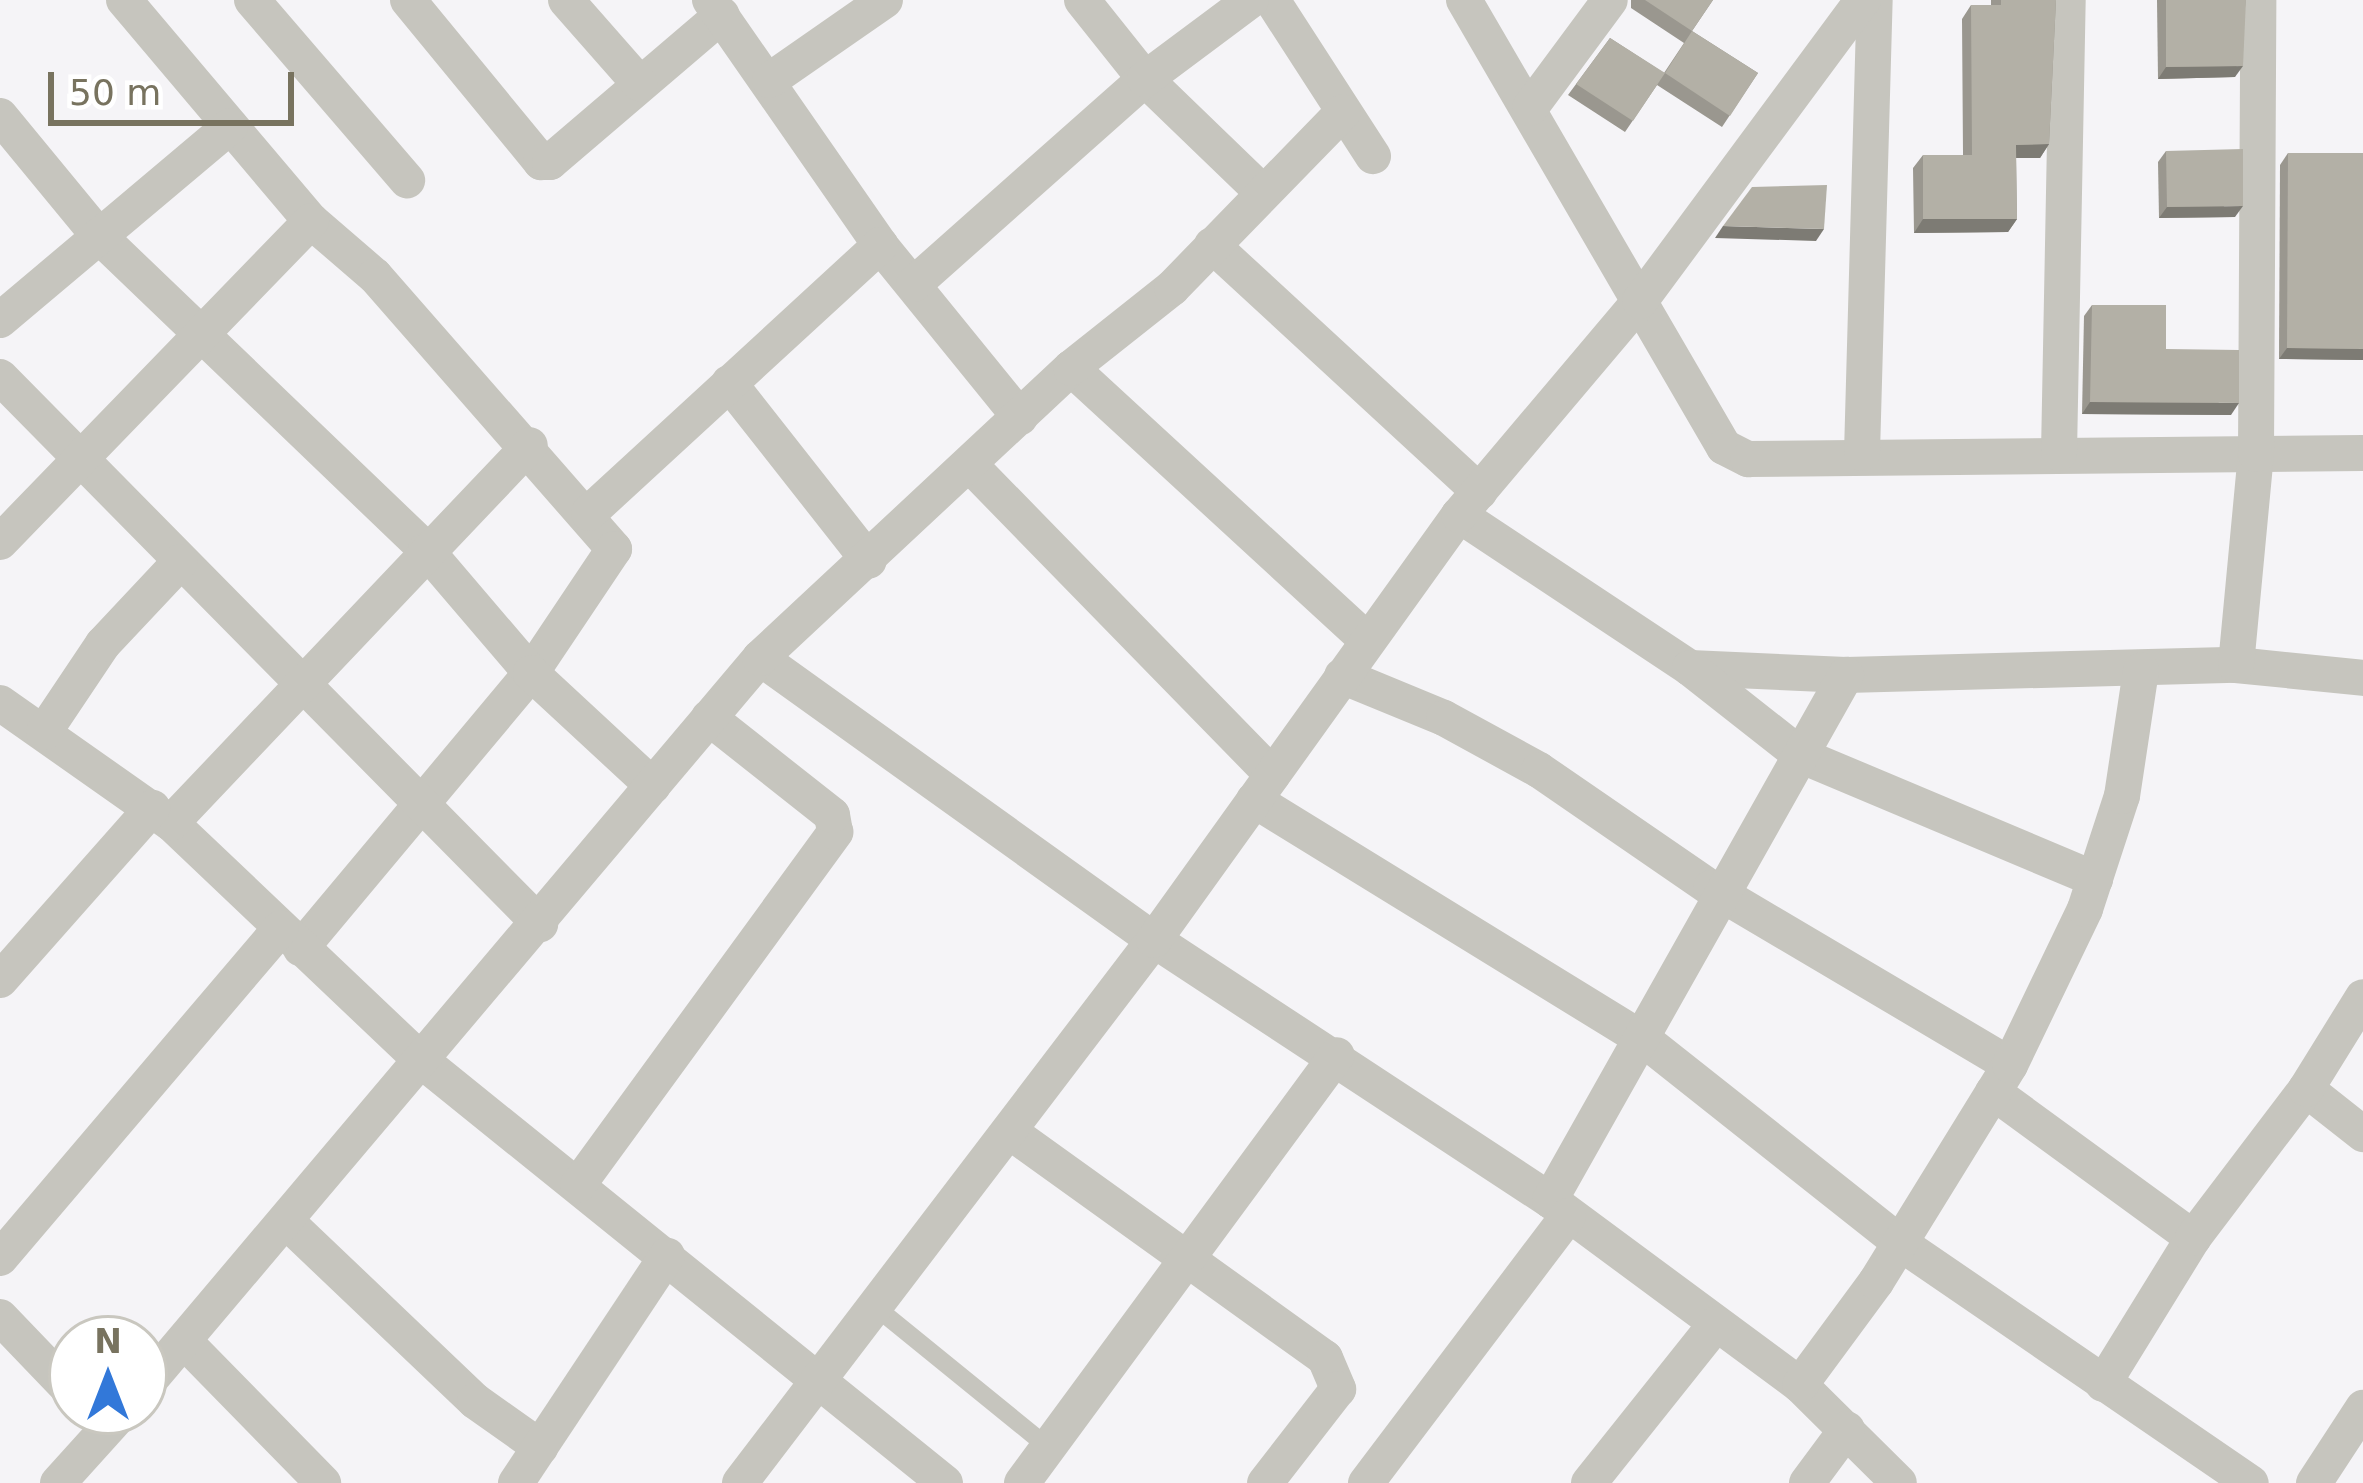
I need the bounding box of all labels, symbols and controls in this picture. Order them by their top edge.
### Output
scale bar [54,48,300,122]
text: 50 m [69,72,161,113]
north arrow [48,1315,168,1435]
text: N [94,1322,122,1361]

